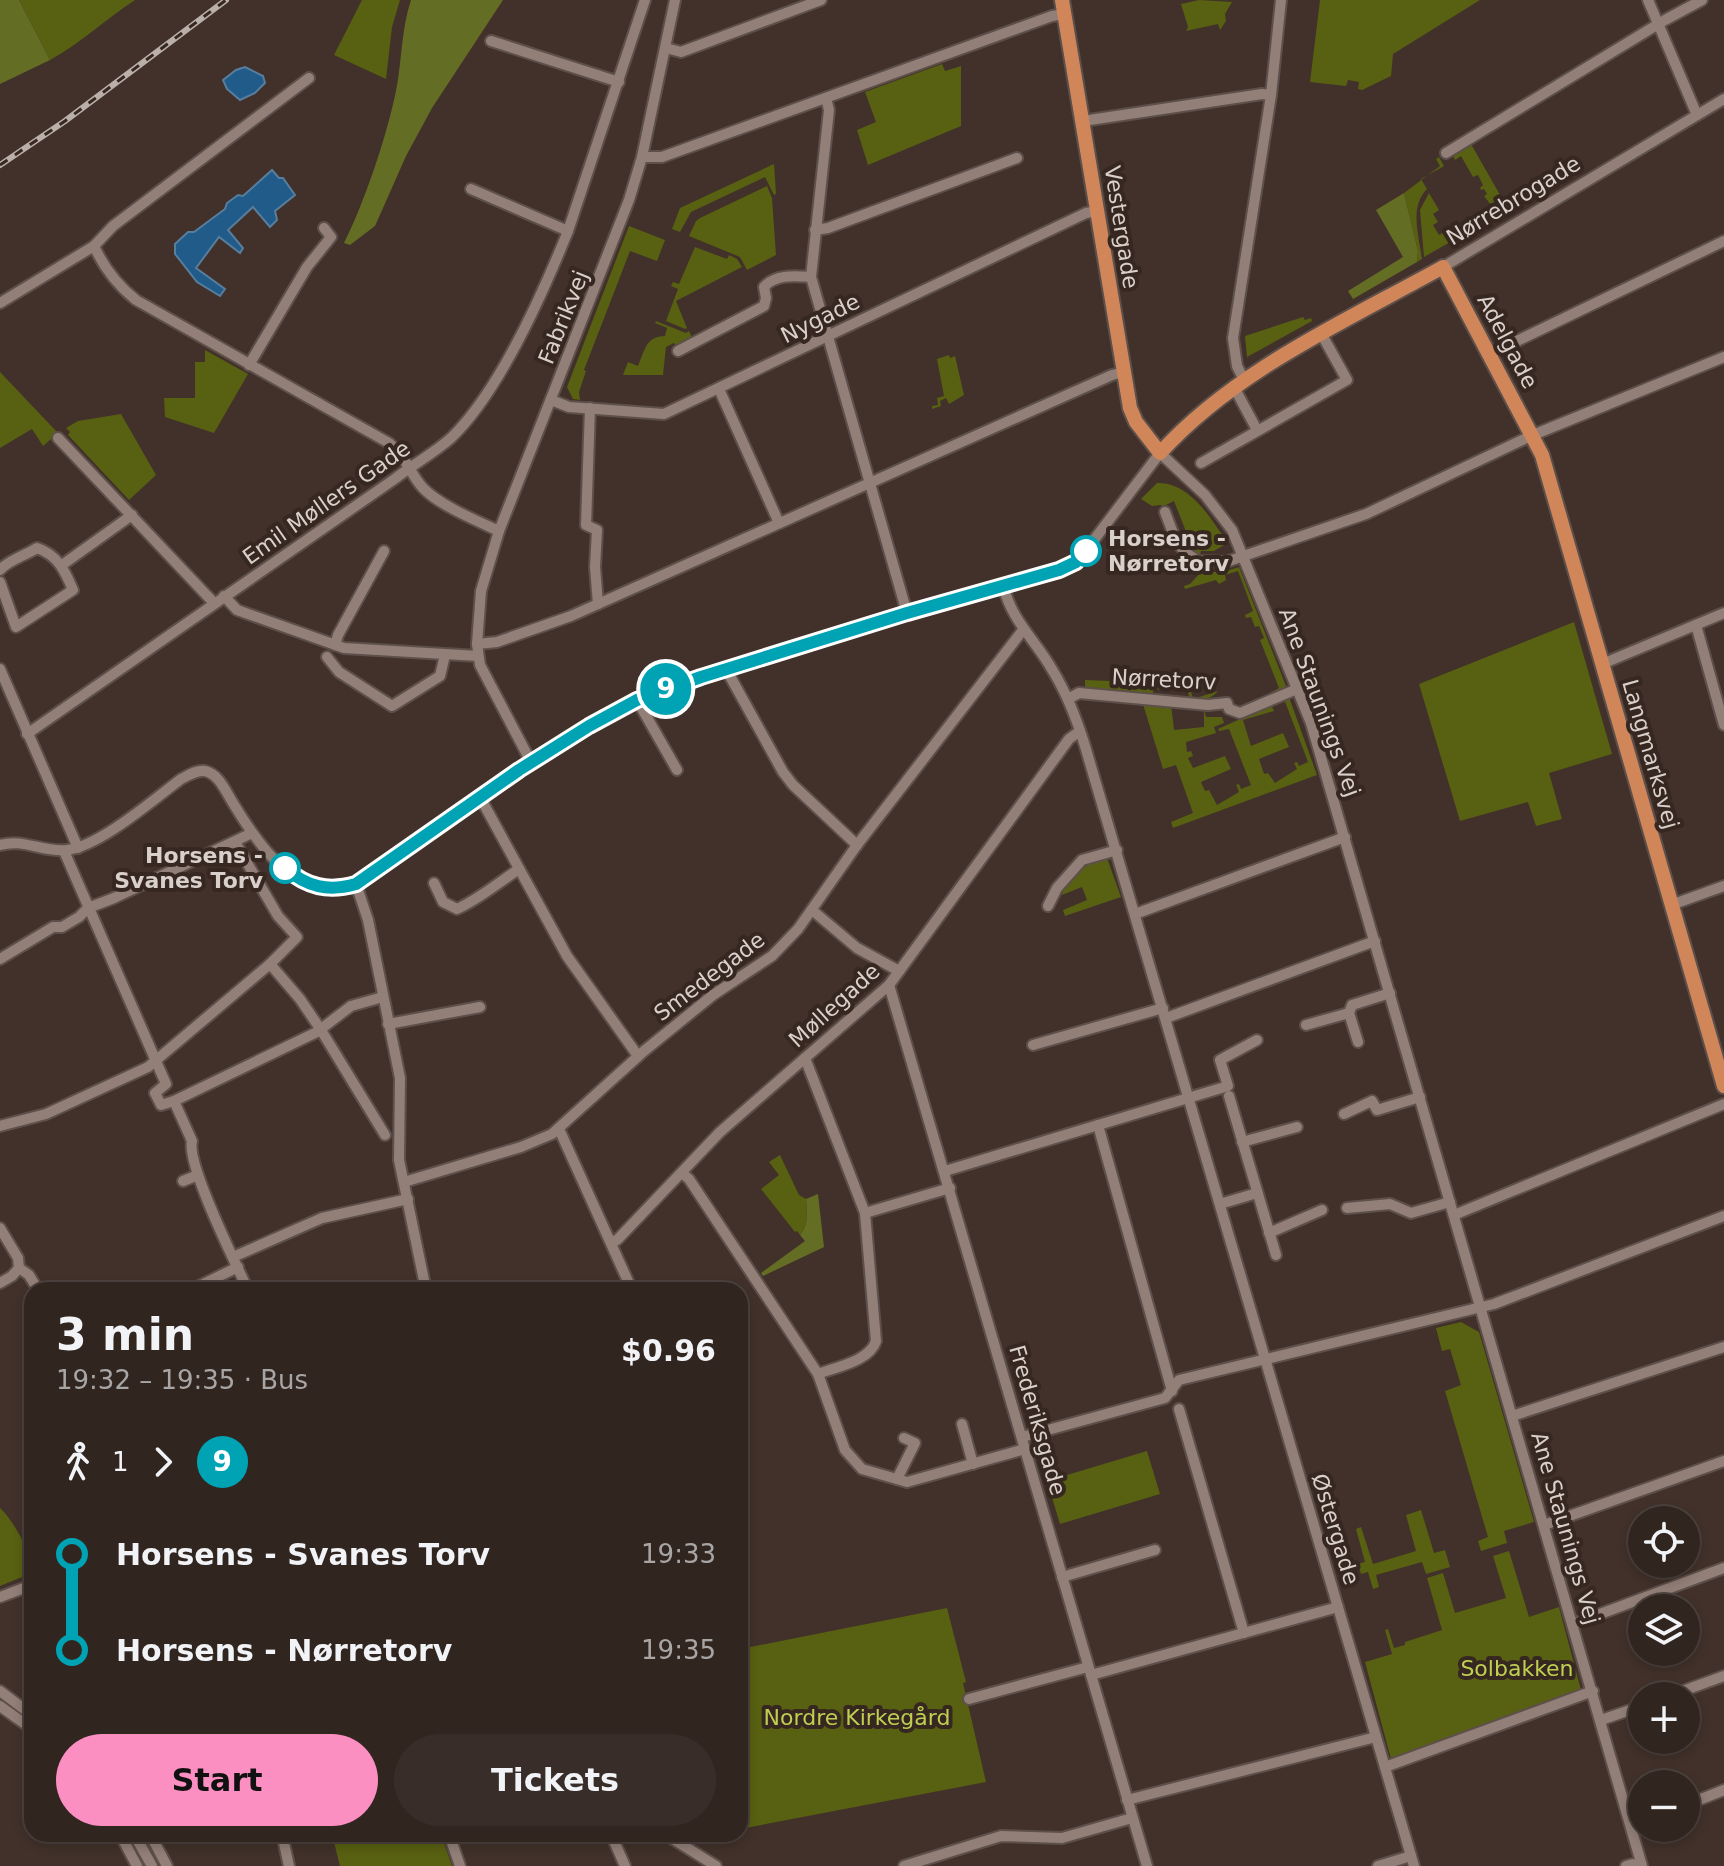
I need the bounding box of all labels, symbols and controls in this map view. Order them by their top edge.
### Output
street label: Nørrebrogade [1442,151,1585,250]
street label: Vestergade [1099,164,1144,290]
street label: Fabrikvej [533,267,594,368]
street label: Nygade [777,289,864,348]
street label: Adelgade [1472,290,1543,393]
street label: Emil Møllers Gade [238,435,415,570]
place label: Horsens - Nørretorv [1108,526,1230,576]
marker: Horsens - Nørretorv [1071,536,1101,566]
street label: Ane Staunings Vej [1274,604,1365,800]
line badge: 9 [640,663,692,715]
street label: Nørretorv [1111,664,1217,695]
text: 9 [656,672,676,705]
street label: Langmarksvej [1617,676,1684,832]
place label: Horsens - Svanes Torv [114,843,264,893]
marker: Horsens - Svanes Torv [270,853,300,883]
street label: Smedegade [649,927,769,1026]
street label: Møllegade [784,958,885,1053]
text: 3 min [56,1309,194,1360]
text: $0.96 [621,1333,716,1368]
street label: Frederiksgade [1004,1342,1071,1498]
text: 19:32 – 19:35 · Bus [56,1365,308,1395]
street label: Ane Staunings Vej [1526,1429,1605,1627]
icon: walk [56,1440,100,1484]
icon: forward [141,1440,185,1484]
text: 9 [213,1445,232,1478]
text: 1 [112,1447,129,1477]
street label: Østergade [1307,1471,1364,1588]
map controls [1628,1506,1700,1842]
button: locate [1628,1506,1700,1578]
text: Horsens - Svanes Torv [116,1537,490,1572]
text: 19:33 [641,1539,716,1569]
button: layers [1628,1594,1700,1666]
text: Horsens - Nørretorv [116,1633,452,1668]
text: 19:35 [641,1635,716,1665]
park label: Solbakken [1460,1656,1574,1681]
button: + [1628,1682,1700,1754]
park label: Nordre Kirkegård [764,1705,950,1730]
button: Start [56,1734,378,1826]
button: Tickets [394,1734,716,1826]
button: − [1628,1770,1700,1842]

